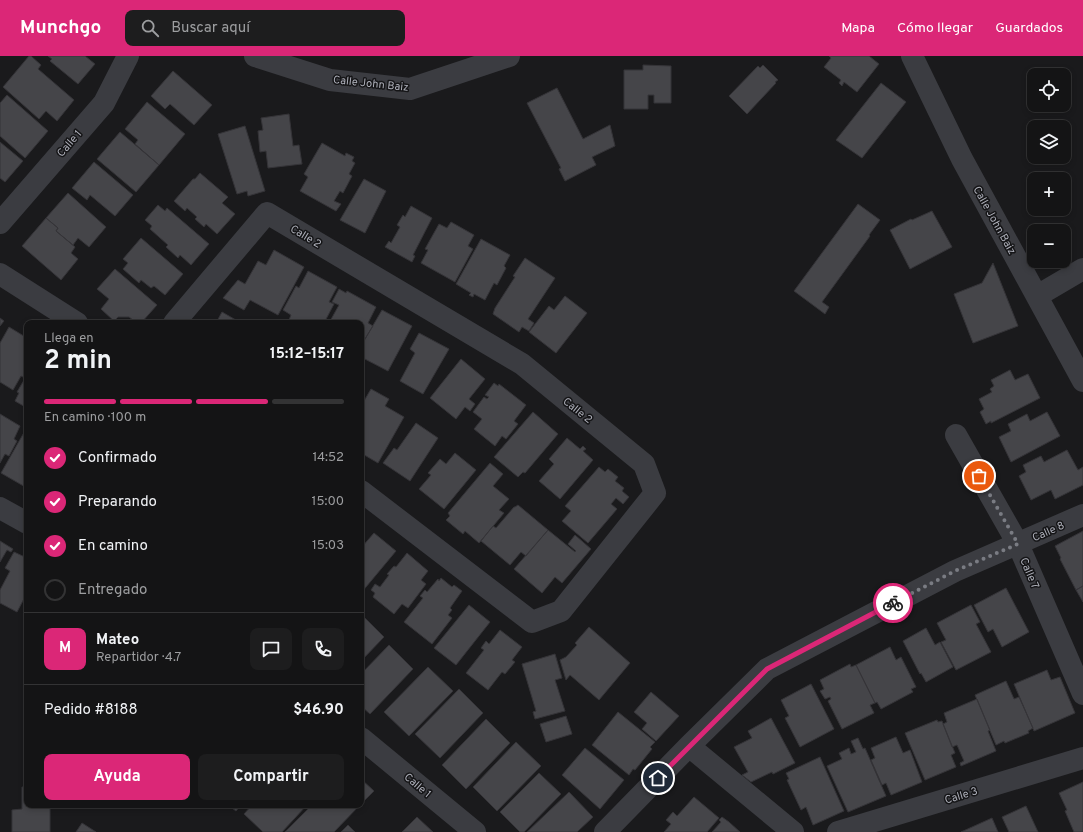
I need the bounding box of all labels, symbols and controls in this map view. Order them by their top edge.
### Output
search box [125,10,405,46]
text: Munchgo [20,16,101,40]
icon: search [139,17,161,39]
text: Buscar aquí [171,19,250,38]
text: Mapa [841,20,875,37]
text: Cómo llegar [897,20,973,37]
text: Guardados [995,20,1063,37]
map controls [1027,68,1071,268]
button: locate [1027,68,1071,112]
street label: Calle John Baiz [332,73,409,95]
button: layers [1027,120,1071,164]
street label: Calle 1 [54,127,85,160]
button: + [1027,172,1071,216]
street label: Calle John Baiz [970,184,1019,257]
street label: Calle 2 [287,222,324,252]
button: − [1027,224,1071,268]
text: Llega en [44,331,94,347]
text: 2 min [44,345,112,378]
text: 15:12–15:17 [270,345,344,364]
street label: Calle 2 [560,395,595,427]
text: En camino · 100 m [44,410,146,426]
icon: check [44,447,66,469]
text: Confirmado [78,449,157,468]
text: 14:52 [312,450,344,466]
pin [962,459,996,493]
icon: bag [968,465,990,487]
icon: check [44,491,66,513]
text: Preparando [78,493,157,512]
text: 15:00 [312,494,344,510]
street label: Calle 8 [1030,519,1067,545]
icon: check [44,535,66,557]
text: En camino [78,537,148,556]
text: 15:03 [312,538,344,554]
street label: Calle 7 [1016,556,1042,591]
text: Entregado [78,581,147,600]
courier [873,583,913,623]
icon: bike [882,592,904,614]
button: chat [250,628,292,670]
button: phone [302,628,344,670]
text: Mateo [96,631,139,650]
text: M [59,639,71,658]
text: Repartidor · 4.7 [96,650,181,666]
text: Pedido #8188 [44,701,138,720]
text: $46.90 [293,701,344,720]
button: Ayuda [44,754,190,800]
button: Compartir [198,754,344,800]
pin [641,761,675,795]
icon: home [647,767,669,789]
street label: Calle 1 [401,770,434,801]
street label: Calle 3 [943,784,979,808]

